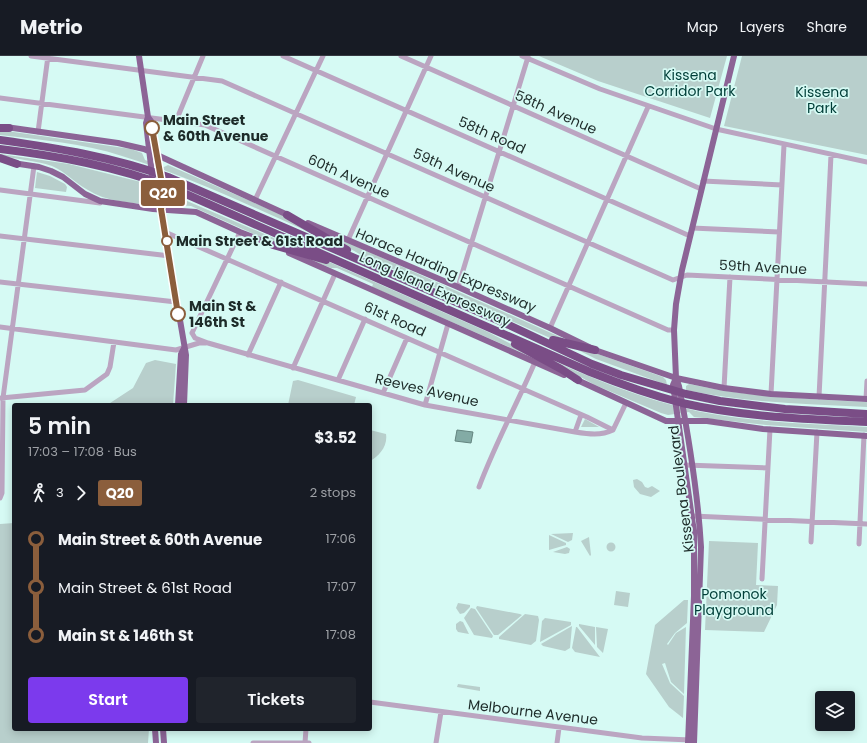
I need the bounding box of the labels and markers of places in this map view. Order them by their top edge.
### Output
place label: Main Street & 60th Avenue [163,110,269,146]
marker: Main Street & 60th Avenue [144,120,160,136]
place label: Main Street & 61st Road [176,231,343,251]
marker: Main Street & 61st Road [161,235,173,247]
place label: Main St & 146th St [189,296,257,332]
marker: Main St & 146th St [170,306,186,322]

